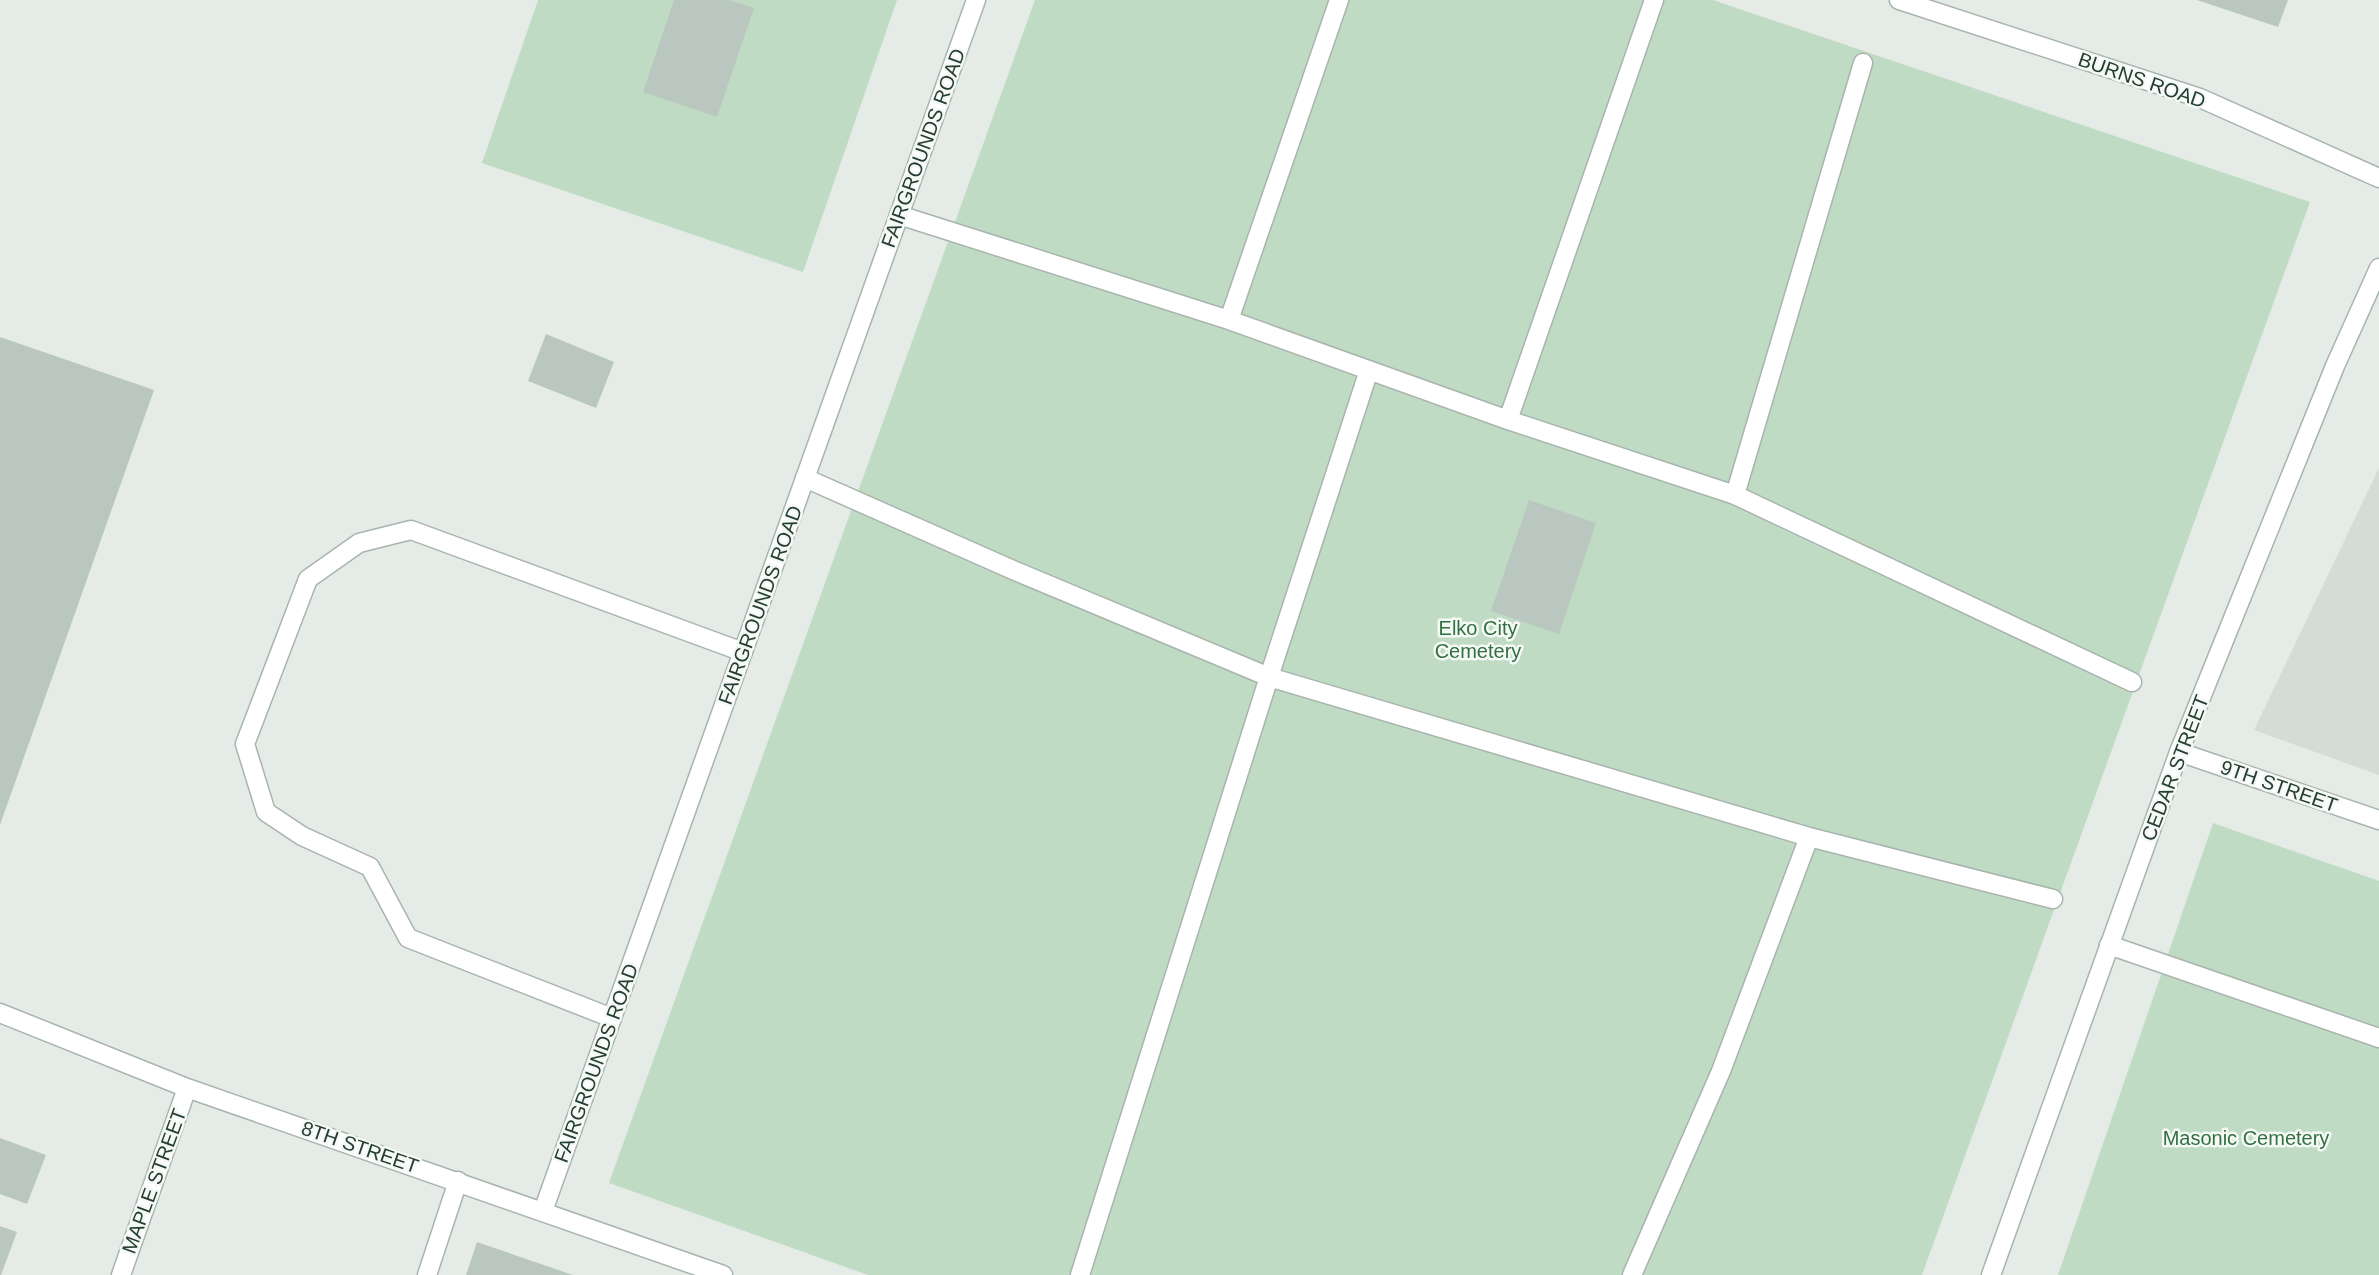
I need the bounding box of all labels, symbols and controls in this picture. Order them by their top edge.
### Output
street label: FAIRGROUNDS ROAD [877,46,969,250]
street label: BURNS ROAD [2075,48,2209,112]
street label: FAIRGROUNDS ROAD [714,503,806,707]
park label: Elko City Cemetery [1435,617,1521,662]
street label: CEDAR STREET [2137,692,2213,844]
street label: 9TH STREET [2218,756,2340,816]
street label: FAIRGROUNDS ROAD [550,961,642,1165]
street label: MAPLE STREET [118,1106,190,1256]
street label: 8TH STREET [299,1117,421,1177]
park label: Masonic Cemetery [2163,1127,2329,1149]

